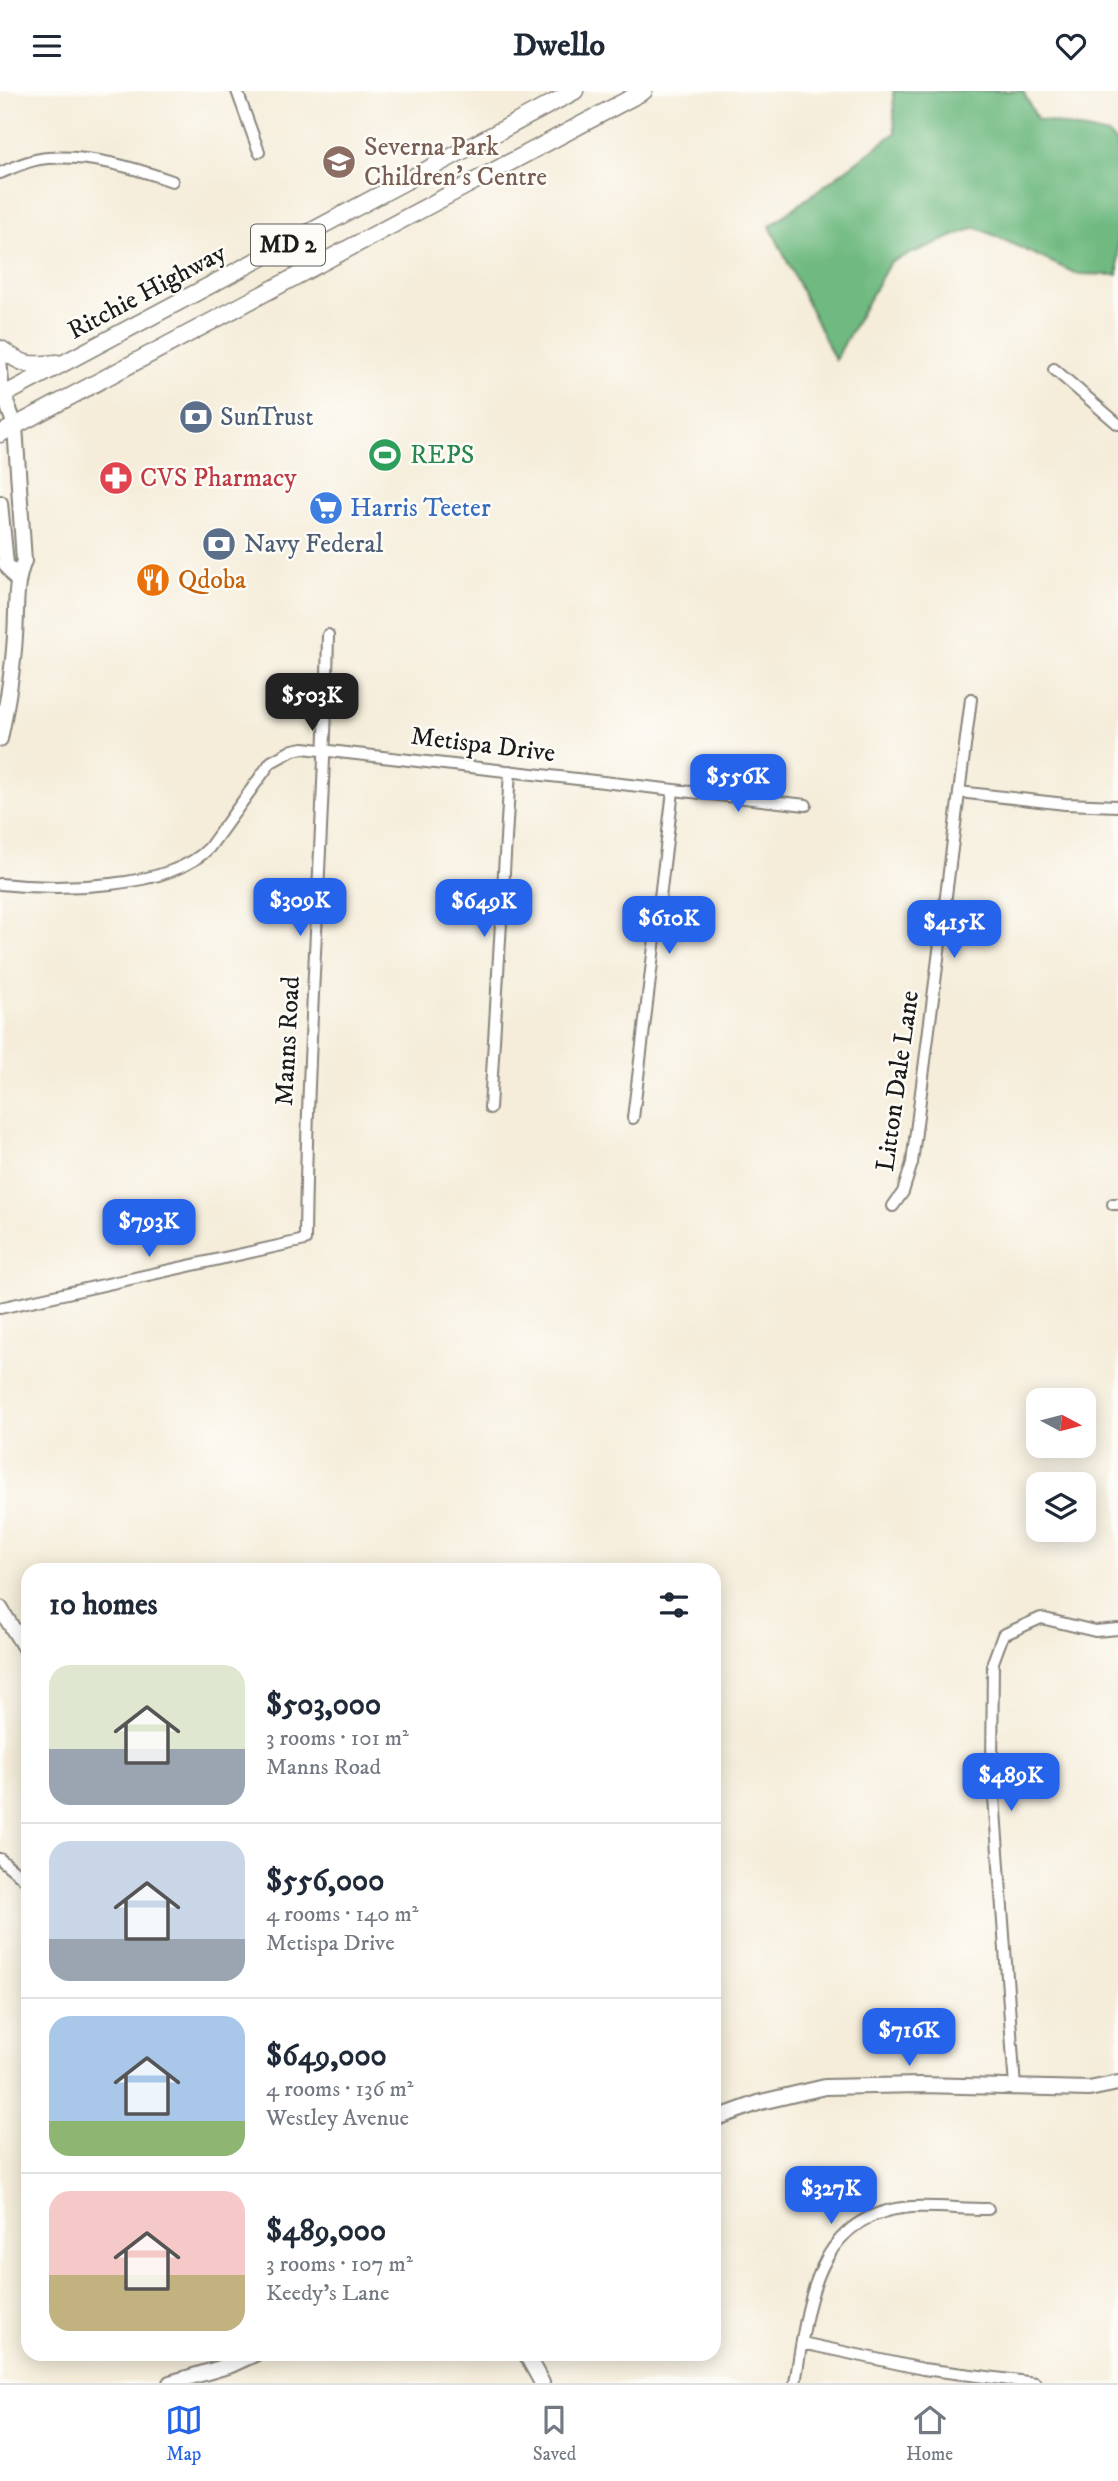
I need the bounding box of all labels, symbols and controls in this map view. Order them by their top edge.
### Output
text: Dwello [513,26,605,66]
icon: menu [28,27,66,65]
icon: heart [1052,27,1090,65]
place label: Severna Park Children's Centre [364,131,547,194]
school or university icon: Severna Park Children's Centre [320,143,358,181]
road number: MD 2 [251,225,325,265]
street label: Ritchie Highway [62,236,232,348]
bank icon: SunTrust [177,398,215,436]
place label: SunTrust [220,401,314,434]
sports icon: REPS [366,436,404,474]
place label: REPS [410,439,474,472]
pharmacy icon: CVS Pharmacy [97,459,135,497]
place label: CVS Pharmacy [140,462,297,495]
supermarket icon: Harris Teeter [307,489,345,527]
place label: Harris Teeter [350,492,491,525]
bank icon: Navy Federal [200,525,238,563]
place label: Navy Federal [244,528,384,561]
restaurant icon: Qdoba [134,561,172,599]
place label: Qdoba [178,564,246,597]
pin: $503K [263,673,361,733]
text: $503K [281,681,343,710]
street label: Metispa Drive [409,720,557,770]
pin: $556K [689,755,787,814]
text: $556K [706,762,770,791]
pin: $309K [251,879,349,938]
pin: $649K [435,879,533,939]
text: $309K [269,886,331,915]
text: $649K [451,887,517,916]
pin: $610K [620,897,718,956]
pin: $415K [905,901,1003,960]
text: $610K [638,904,700,933]
text: $415K [923,908,985,937]
street label: Manns Road [268,975,308,1107]
street label: Litton Dale Lane [869,988,927,1174]
pin: $793K [100,1199,198,1259]
text: $793K [119,1207,179,1236]
north arrow [1026,1388,1096,1458]
map controls [1026,1388,1096,1542]
button: layers [1026,1472,1096,1542]
icon: filters [655,1586,693,1624]
text: 10 homes [49,1587,158,1624]
text: $503,000 [266,1687,381,1724]
icon: home [105,1693,189,1777]
text: 3 rooms · 101 m² [266,1724,409,1753]
text: Manns Road [266,1753,381,1782]
pin: $489K [962,1753,1060,1813]
text: $489K [979,1761,1043,1790]
text: $556,000 [266,1863,384,1900]
icon: home [105,1869,189,1953]
text: 4 rooms · 140 m² [266,1900,419,1929]
text: Metispa Drive [266,1929,395,1958]
pin: $716K [860,2009,958,2068]
text: $716K [878,2016,940,2045]
text: $649,000 [266,2038,387,2075]
icon: home [105,2044,189,2128]
text: 4 rooms · 136 m² [266,2075,413,2104]
text: Westley Avenue [266,2104,409,2133]
pin: $327K [782,2167,880,2226]
text: $327K [801,2174,861,2203]
text: $489,000 [266,2213,386,2250]
icon: home [105,2219,189,2303]
text: 3 rooms · 107 m² [266,2250,413,2279]
text: Keedy's Lane [266,2279,389,2308]
tab: Map [165,2401,203,2466]
tab: Saved [533,2401,576,2466]
tab: Home [906,2401,953,2466]

